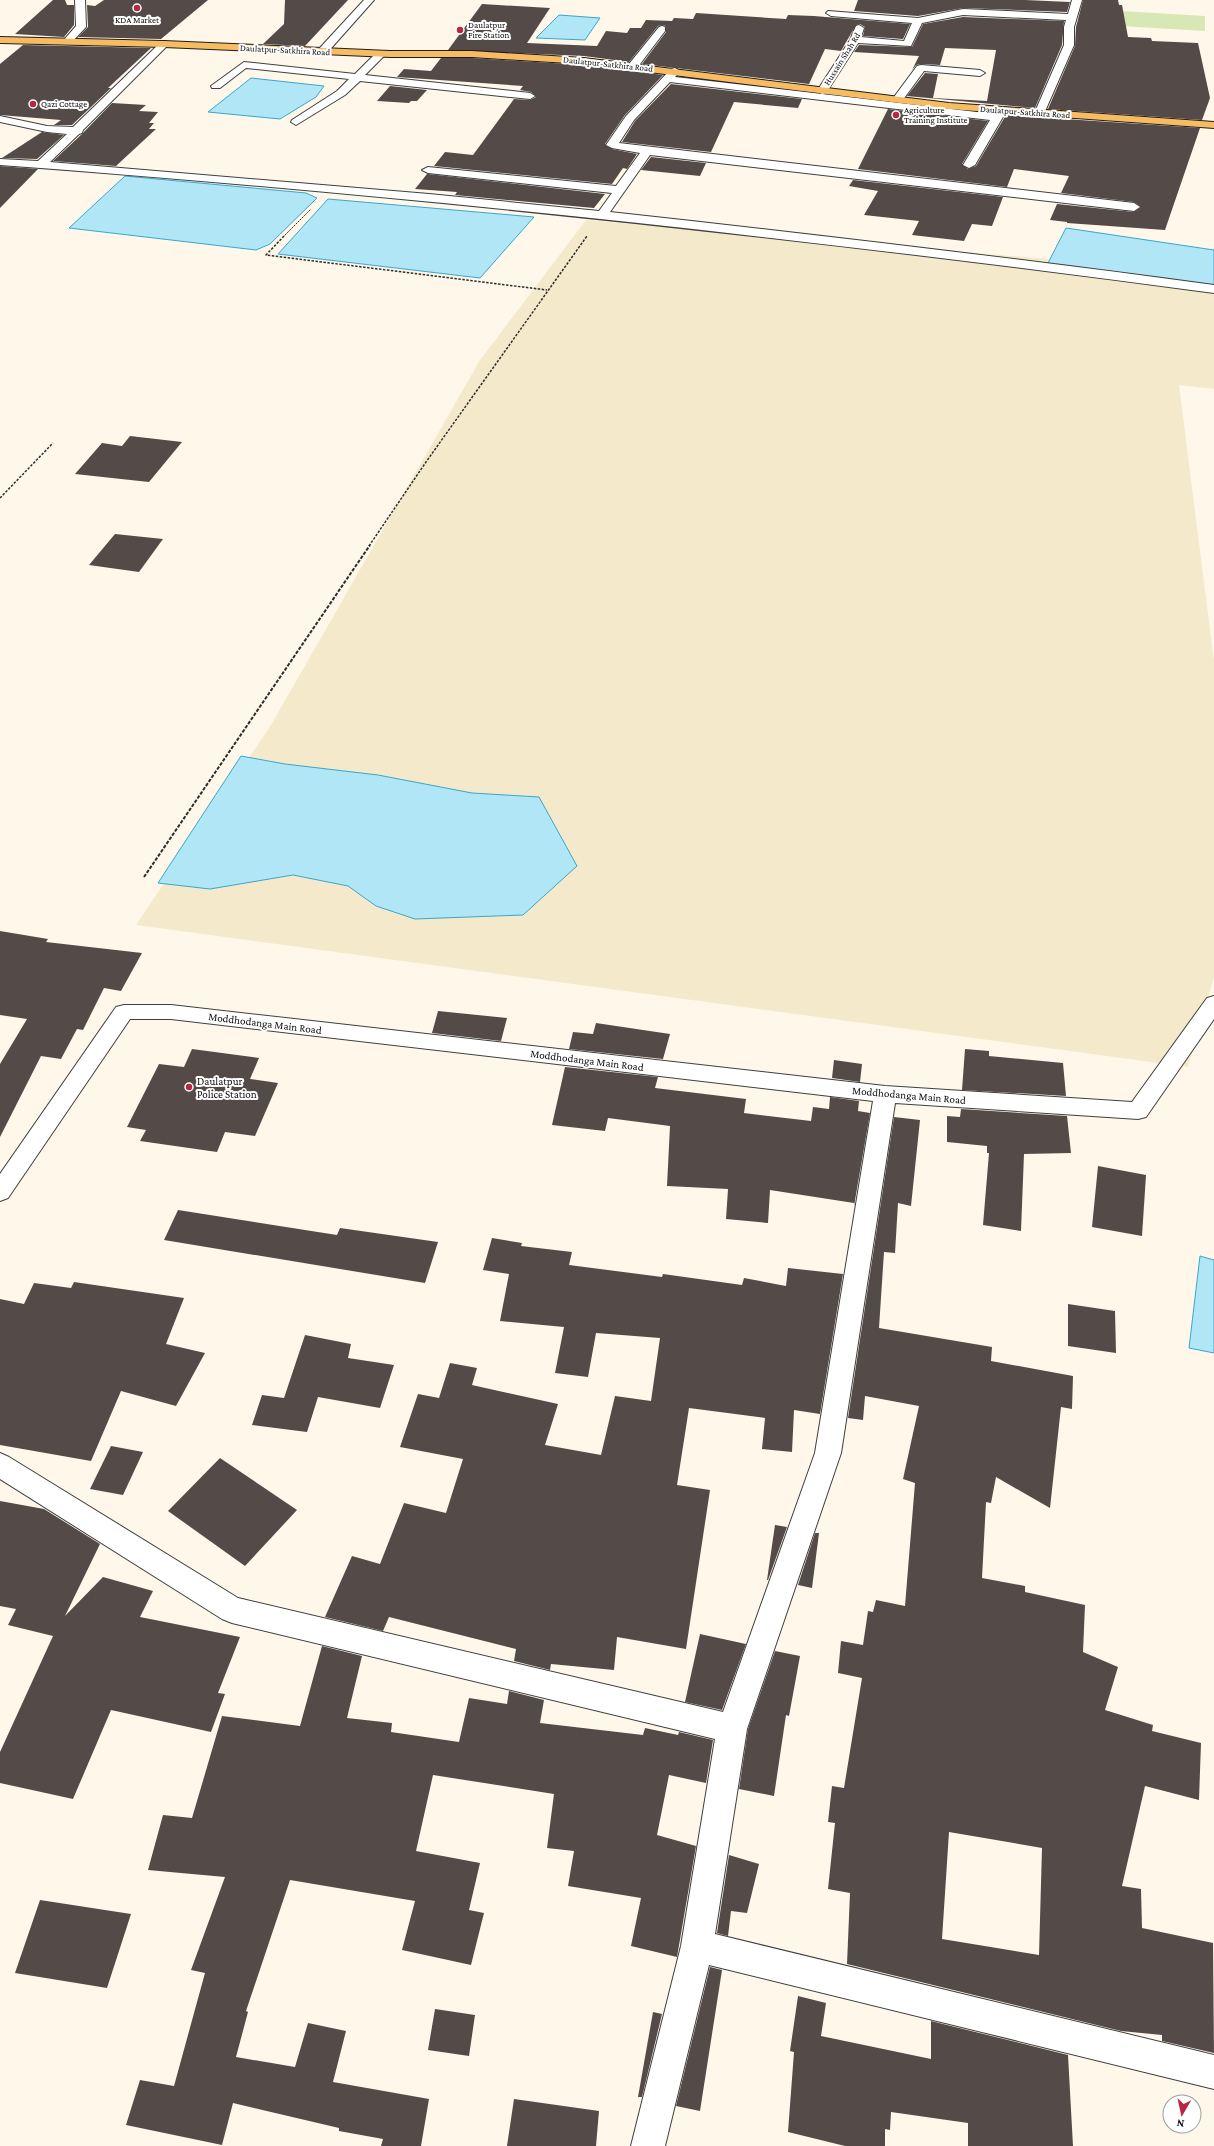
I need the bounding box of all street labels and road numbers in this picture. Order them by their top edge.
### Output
street label: Hussain Shah Rd [822,31,862,87]
street label: Daulatpur-Satkhira Road [240,43,331,57]
street label: Daulatpur-Satkhira Road [563,54,654,74]
street label: Daulatpur-Satkhira Road [980,104,1071,120]
street label: Moddhodanga Main Road [208,1010,323,1037]
street label: Moddhodanga Main Road [530,1047,645,1074]
street label: Moddhodanga Main Road [852,1084,967,1107]

